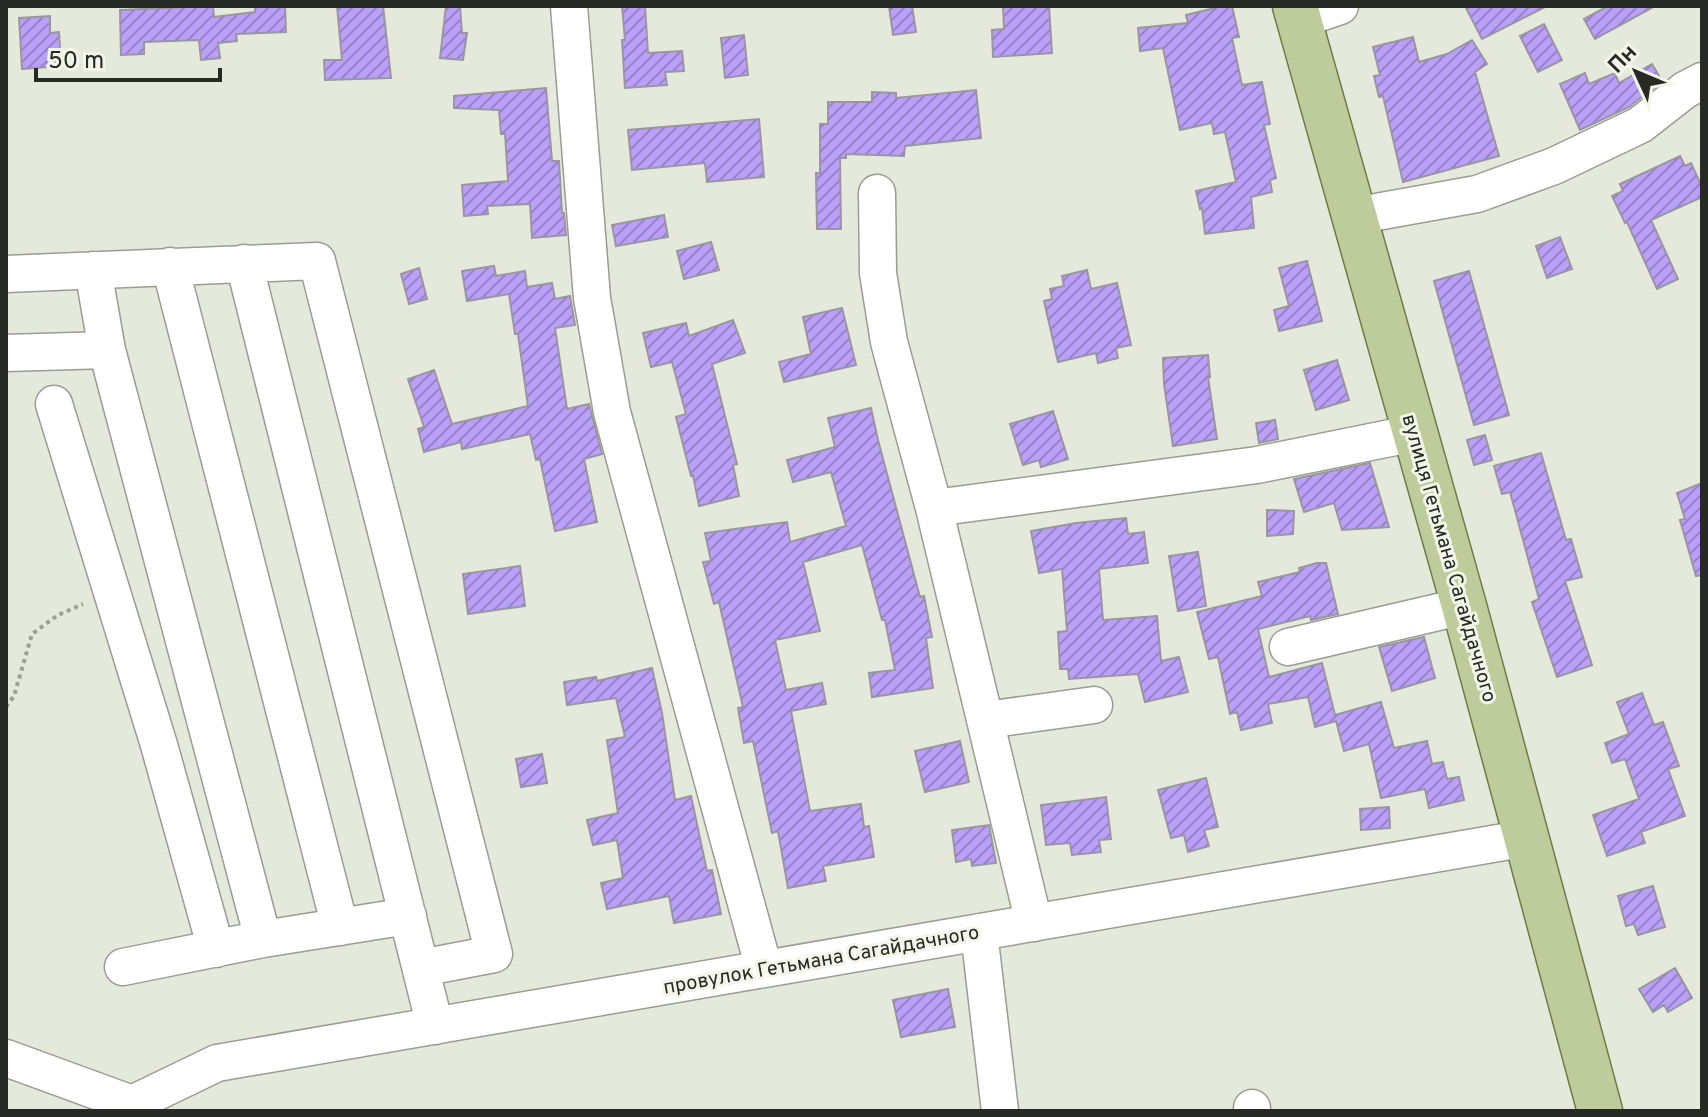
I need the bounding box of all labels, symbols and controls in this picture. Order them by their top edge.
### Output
scale bar [36,32,220,82]
north arrow [1596,32,1676,112]
text: Пн [1603,40,1643,80]
text: 50 m [48,47,104,77]
street label: вулиця Гетьмана Сагайдачного [1394,412,1502,706]
street label: провулок Гетьмана Сагайдачного [661,920,981,1002]

